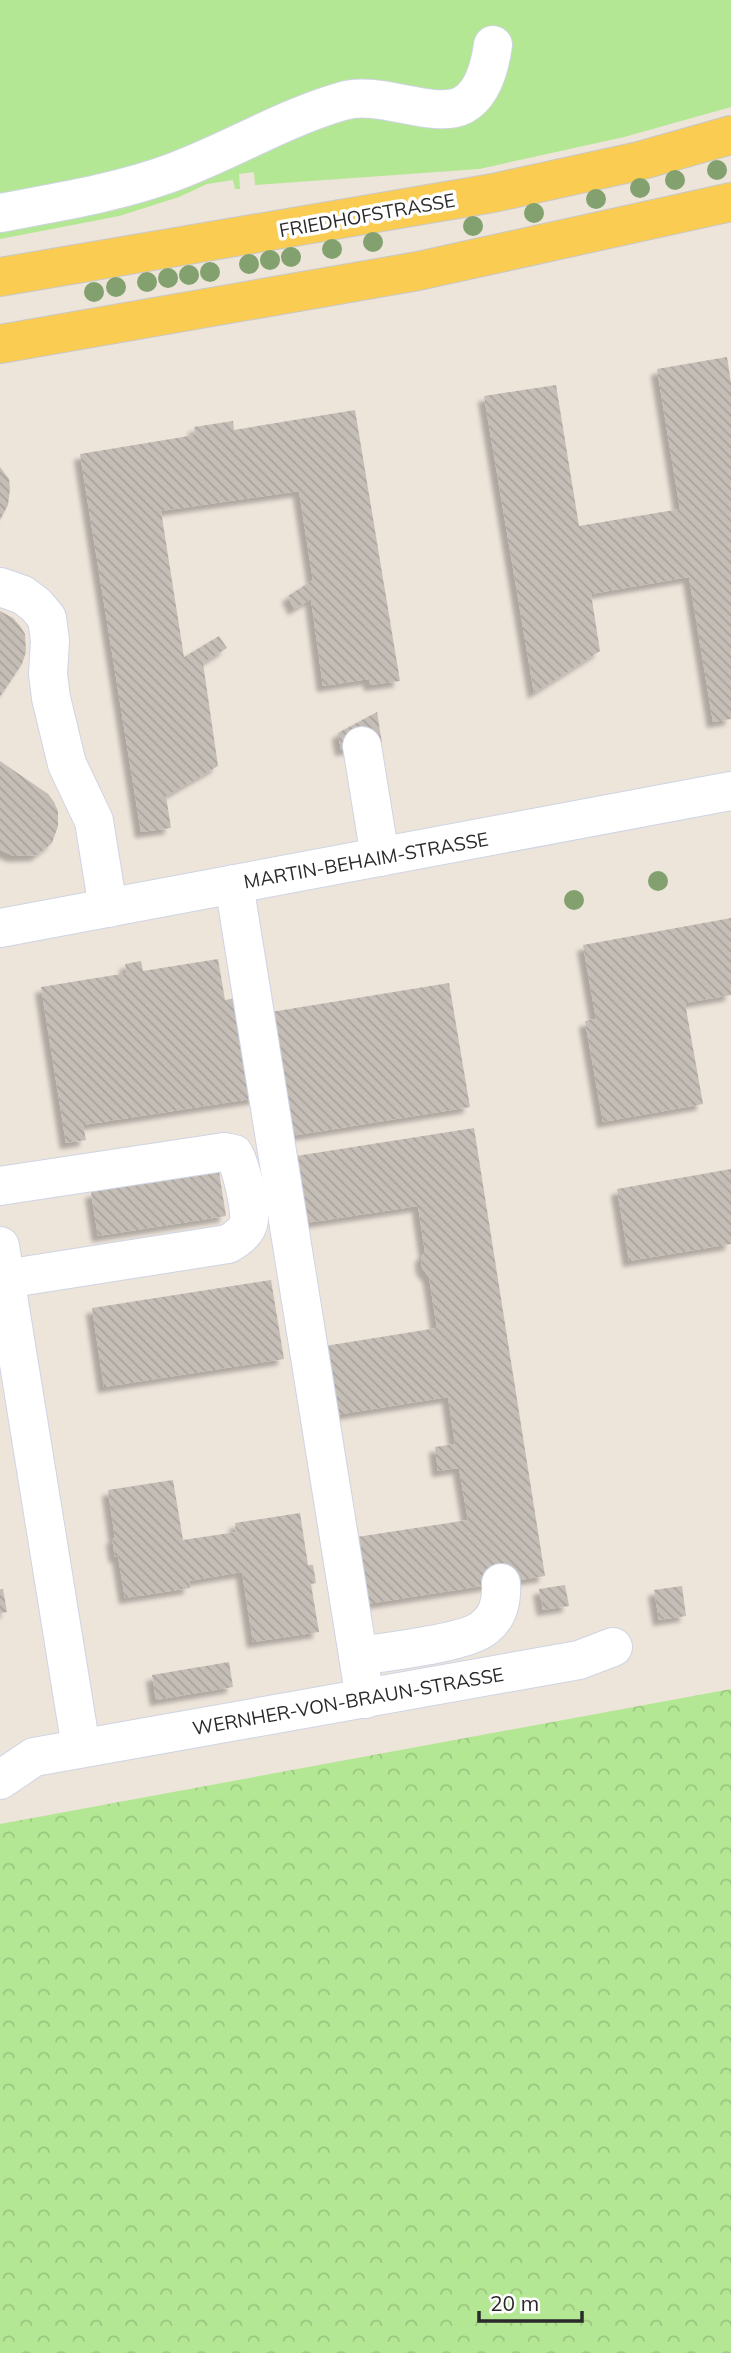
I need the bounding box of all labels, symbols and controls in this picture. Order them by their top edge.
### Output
street label: FRIEDHOFSTRASSE [277,188,457,242]
street label: MARTIN-BEHAIM-STRASSE [242,827,490,893]
street label: WERNHER-VON-BRAUN-STRASSE [191,1662,505,1740]
scale bar [479,2280,582,2324]
text: 20 m [490,2290,539,2316]

